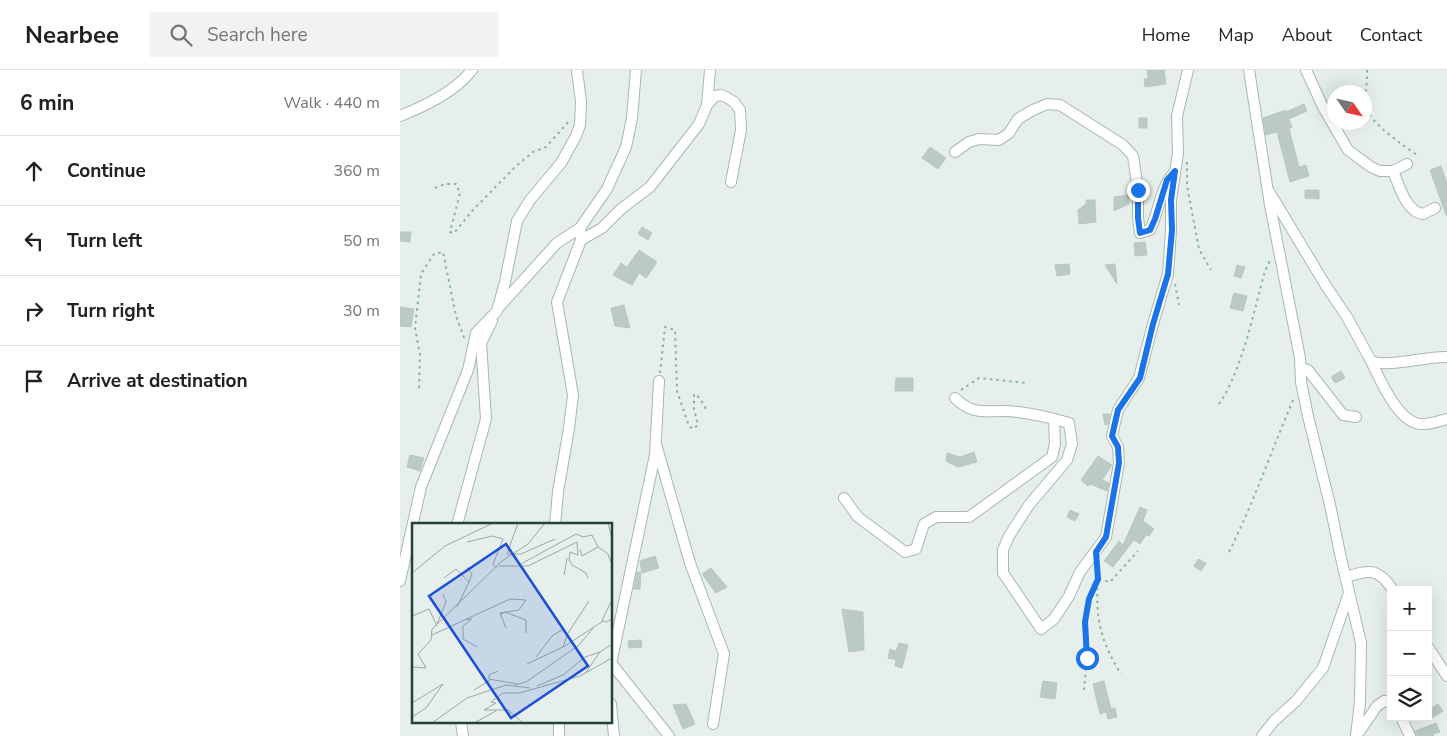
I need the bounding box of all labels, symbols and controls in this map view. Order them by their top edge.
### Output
search box [149,12,499,57]
text: Nearbee [25,19,119,51]
icon: search [167,21,195,49]
text: Search here [207,22,308,48]
text: Home [1142,23,1190,47]
text: Map [1218,23,1254,47]
text: About [1282,23,1332,47]
text: Contact [1360,23,1422,47]
north arrow [1327,85,1372,130]
text: 6 min [20,89,74,117]
text: Walk · 440 m [284,92,380,114]
icon: ahead [20,157,48,185]
text: Continue [67,158,146,184]
text: 360 m [333,160,380,182]
route end [1127,179,1150,202]
icon: left [20,227,48,255]
text: Turn left [67,228,142,254]
text: 50 m [343,230,380,252]
icon: right [20,297,48,325]
text: Turn right [67,298,154,324]
text: 30 m [343,300,380,322]
icon: arrive [20,367,48,395]
text: Arrive at destination [67,368,248,394]
inset map [412,523,612,724]
map controls [1387,586,1432,721]
button: + [1387,586,1432,631]
button: − [1387,631,1432,676]
route start [1076,647,1099,670]
button: layers [1387,676,1432,721]

